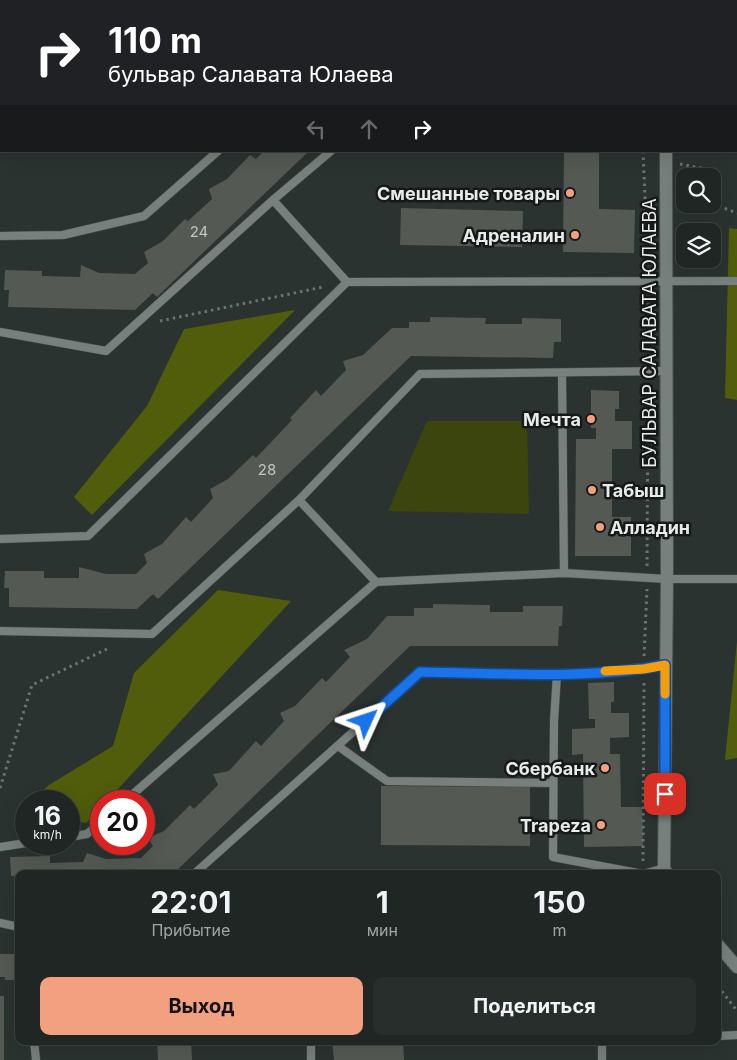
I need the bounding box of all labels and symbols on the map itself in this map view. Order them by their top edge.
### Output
place label: Смешанные товары [377,183,560,204]
marker: Смешанные товары [564,187,576,199]
street label: БУЛЬВАР САЛАВАТА ЮЛАЕВА [639,198,660,468]
house number: 24 [190,222,208,241]
place label: Адреналин [463,225,565,246]
marker: Адреналин [569,229,581,241]
place label: Мечта [523,409,581,430]
marker: Мечта [585,413,597,425]
house number: 28 [258,460,276,479]
place label: Табыш [602,480,664,501]
marker: Табыш [586,484,598,496]
place label: Алладин [610,517,690,538]
marker: Алладин [594,521,606,533]
position arrow [339,694,391,746]
place label: Сбербанк [505,758,595,779]
marker: Сбербанк [599,762,611,774]
pin [644,773,686,815]
speed limit sign: 20 [90,790,155,855]
place label: Trapeza [520,815,591,836]
marker: Trapeza [595,819,607,831]

